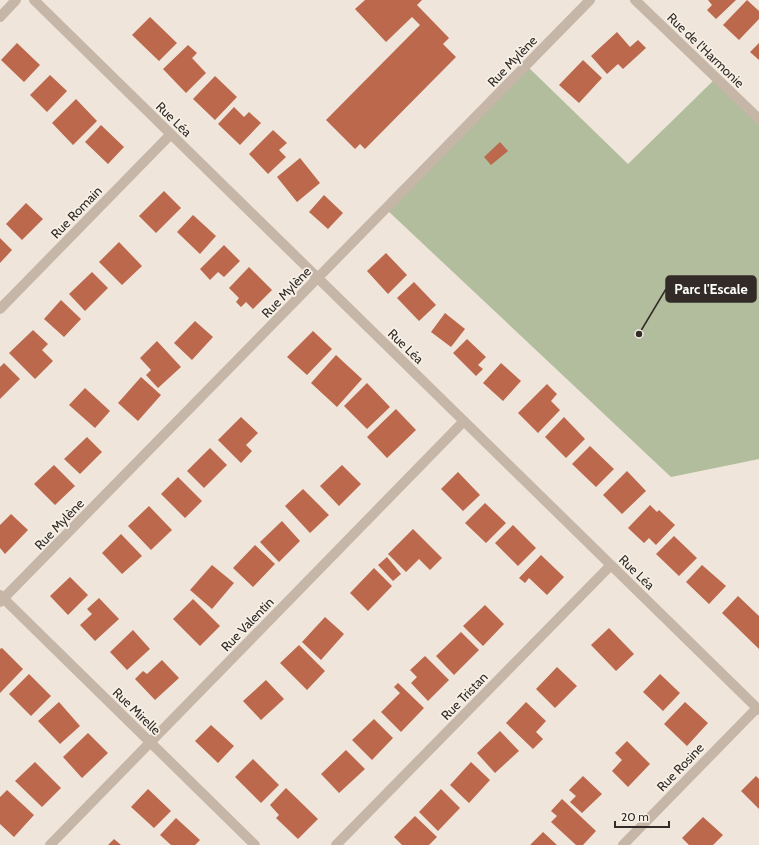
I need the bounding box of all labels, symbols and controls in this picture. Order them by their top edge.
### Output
street label: Rue de l'Harmonie [664,9,748,91]
street label: Rue Mylène [484,32,540,90]
street label: Rue Léa [153,98,196,140]
street label: Rue Romain [47,183,105,241]
street label: Rue Mylène [258,263,314,321]
callout: Parc l'Escale [666,276,756,302]
text: Parc l'Escale [674,280,748,298]
street label: Rue Léa [385,325,428,367]
street label: Rue Mylène [31,495,87,553]
street label: Rue Léa [616,551,659,593]
street label: Rue Valentin [217,594,277,654]
street label: Rue Tristan [437,669,491,723]
street label: Rue Mirelle [110,684,165,738]
street label: Rue Rosine [653,739,707,794]
scale bar [615,803,669,829]
text: 20 m [621,809,649,824]

